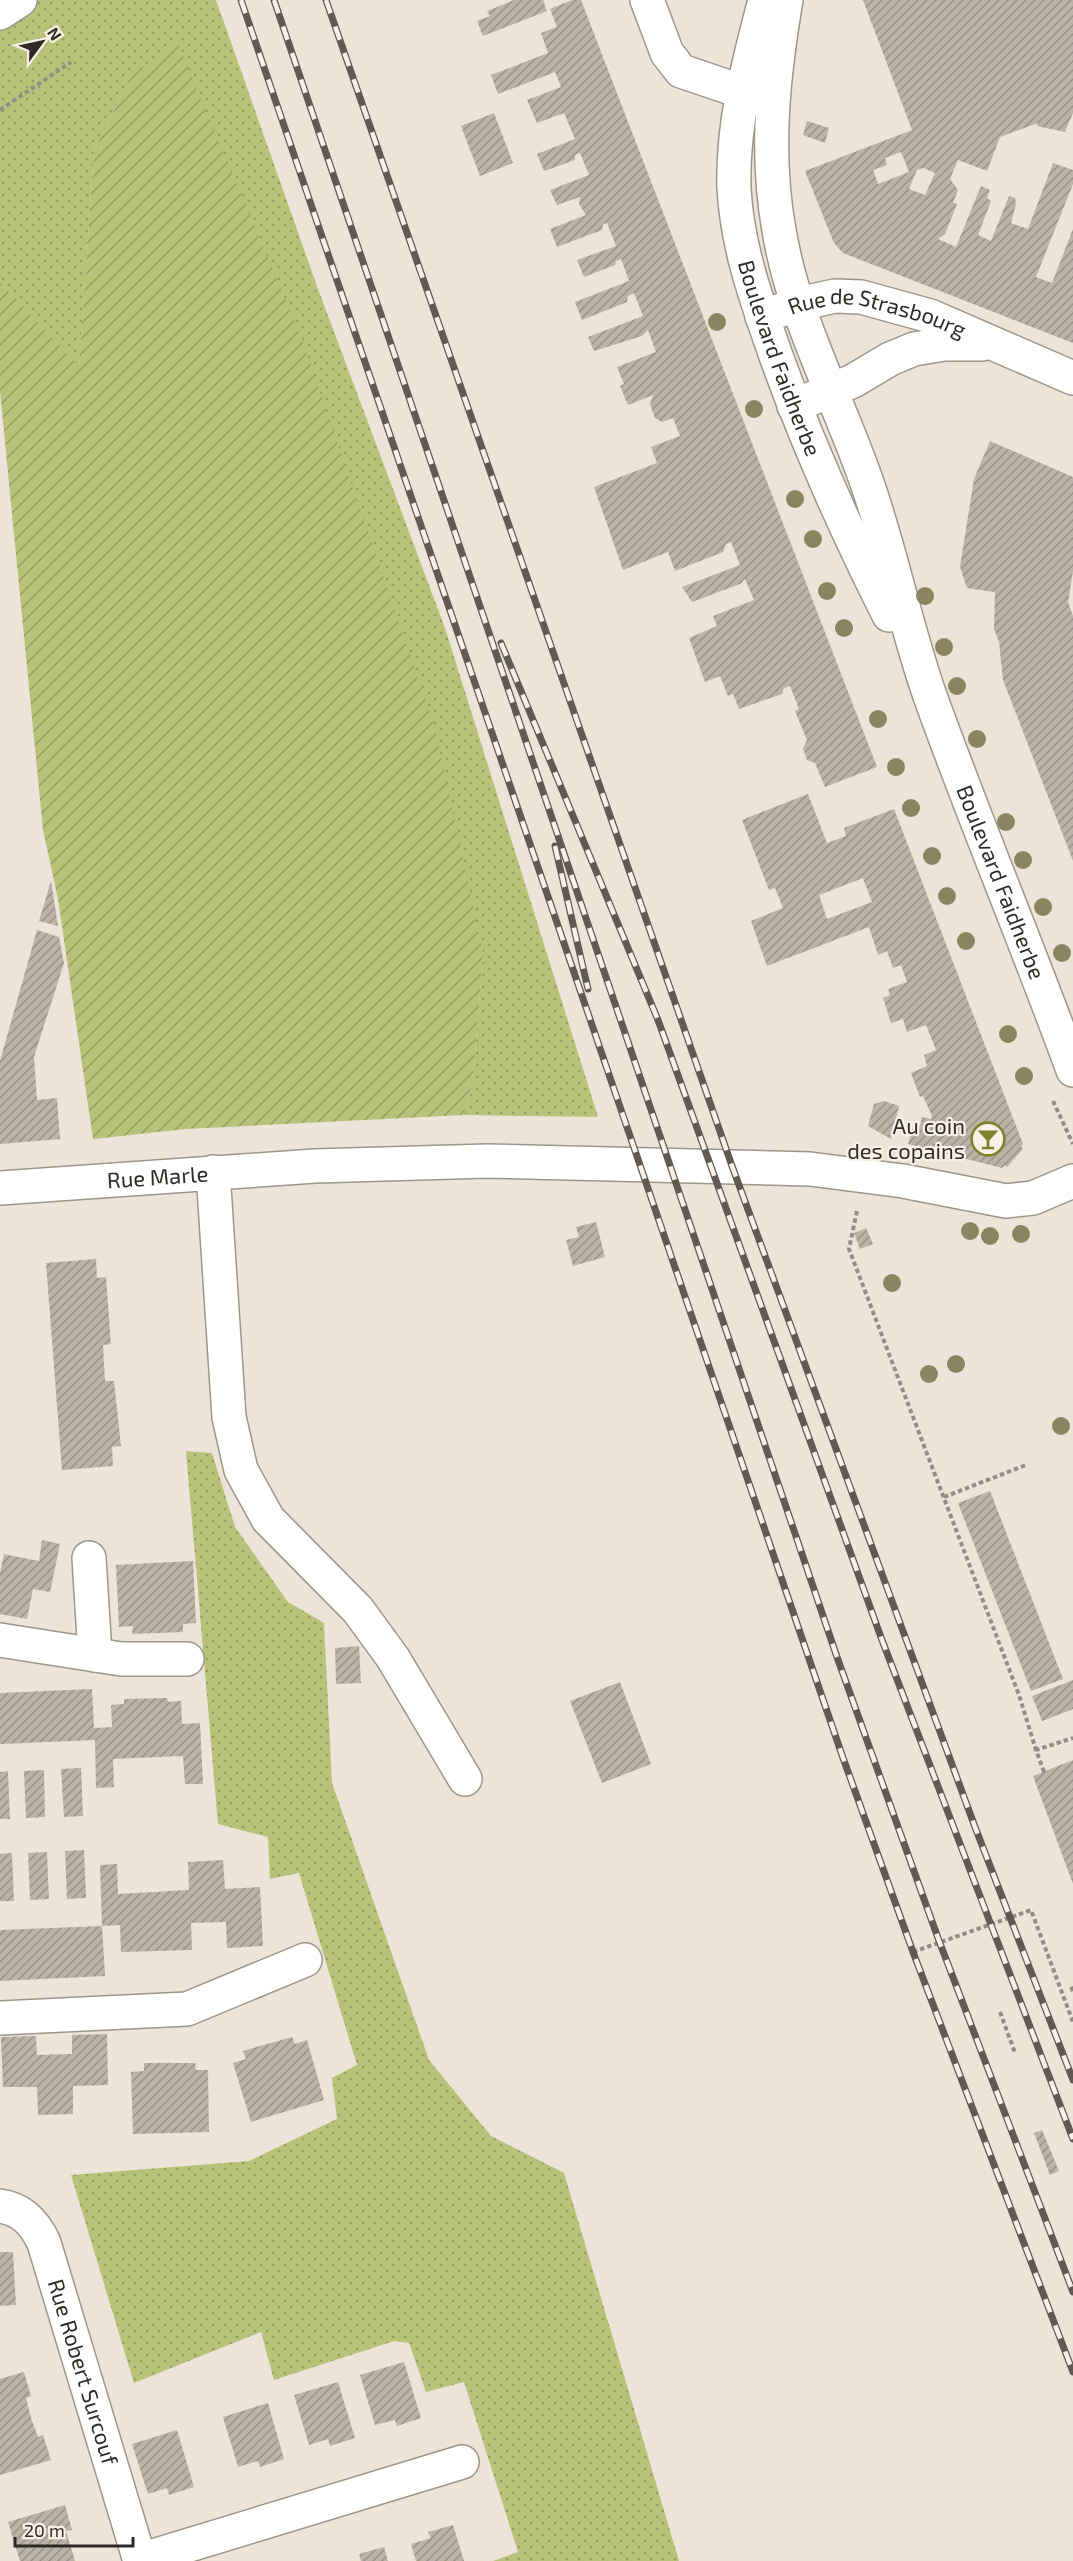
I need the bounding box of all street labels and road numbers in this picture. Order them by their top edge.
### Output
street label: Boulevard Faidherbe [734,257,827,459]
street label: Rue de Strasbourg [784,282,970,342]
street label: Boulevard Faidherbe [952,781,1051,982]
street label: Rue Marle [106,1159,209,1192]
street label: Rue Robert Surcouf [44,2276,124,2468]

